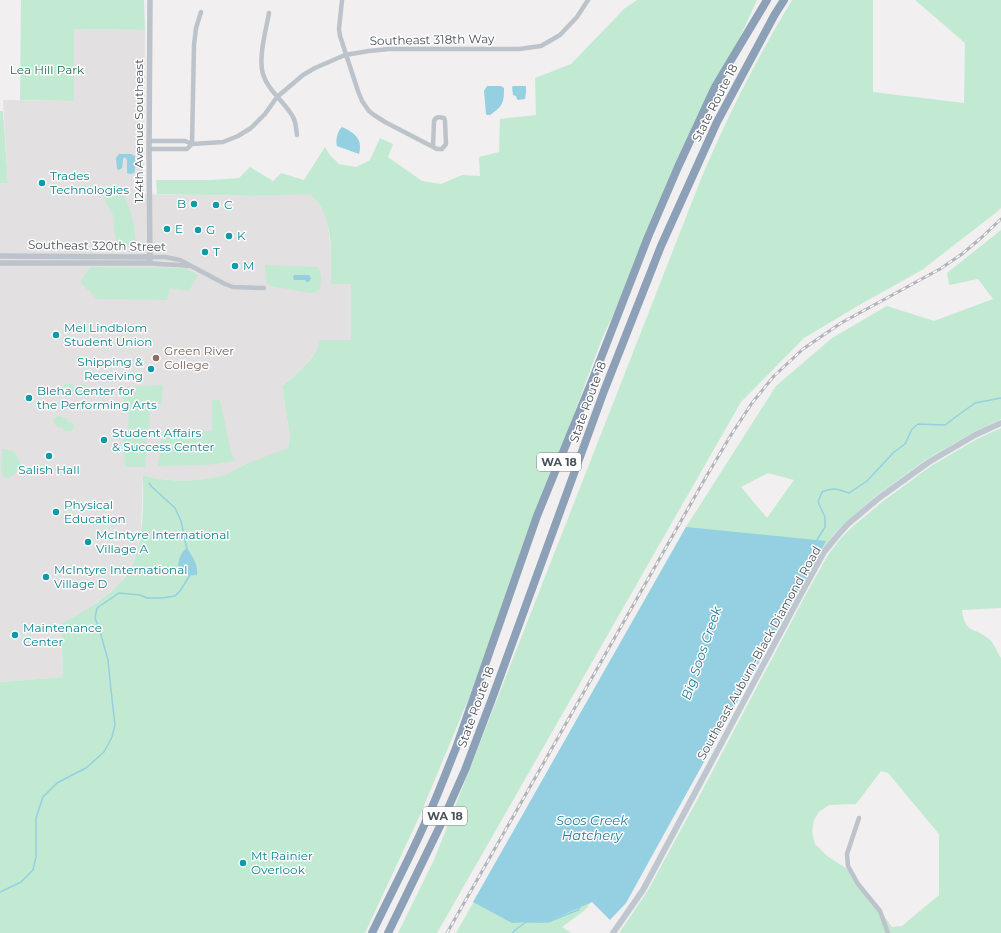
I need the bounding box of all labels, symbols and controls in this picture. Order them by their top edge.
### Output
street label: Southeast 318th Way [369,31,495,48]
street label: 124th Avenue Southeast [131,59,146,203]
street label: State Route 18 [688,61,741,144]
park label: Lea Hill Park [10,62,85,77]
place label: Trades Technologies [50,168,129,197]
marker: Trades Technologies [37,178,47,188]
place label: B [177,196,186,211]
place label: C [224,197,233,212]
marker: B [189,199,199,209]
marker: C [211,200,221,210]
place label: E [175,221,183,236]
place label: G [206,222,215,237]
marker: E [162,224,172,234]
marker: G [193,225,203,235]
place label: K [237,228,246,243]
marker: K [224,231,234,241]
street label: Southeast 320th Street [28,237,166,254]
place label: T [213,244,220,259]
marker: T [200,247,210,257]
place label: M [243,258,254,273]
marker: M [230,261,240,271]
place label: Mel Lindblom Student Union [64,320,152,349]
marker: Mel Lindblom Student Union [51,330,61,340]
place label: Green River College [164,343,234,372]
marker: Green River College [151,353,161,363]
place label: Shipping & Receiving [77,354,143,383]
street label: State Route 18 [566,359,609,445]
marker: Shipping & Receiving [146,364,156,374]
place label: Bleha Center for the Performing Arts [37,383,157,412]
marker: Bleha Center for the Performing Arts [24,393,34,403]
place label: Student Affairs & Success Center [112,425,215,454]
marker: Student Affairs & Success Center [99,435,109,445]
marker: Salish Hall [44,451,54,461]
road number: WA 18 [537,453,581,471]
place label: Salish Hall [18,462,80,477]
place label: Physical Education [64,497,126,526]
marker: Physical Education [51,507,61,517]
place label: McIntyre International Village A [96,527,230,556]
marker: McIntyre International Village A [83,537,93,547]
street label: Southeast Auburn-Black Diamond Road [693,543,824,762]
place label: McIntyre International Village D [54,562,188,591]
marker: McIntyre International Village D [41,572,51,582]
water label: Big Soos Creek [678,603,725,702]
place label: Maintenance Center [23,620,102,649]
marker: Maintenance Center [10,630,20,640]
street label: State Route 18 [454,664,497,750]
road number: WA 18 [423,807,467,825]
water label: Soos Creek Hatchery [556,812,629,843]
place label: Mt Rainier Overlook [251,848,313,877]
marker: Mt Rainier Overlook [238,858,248,868]

